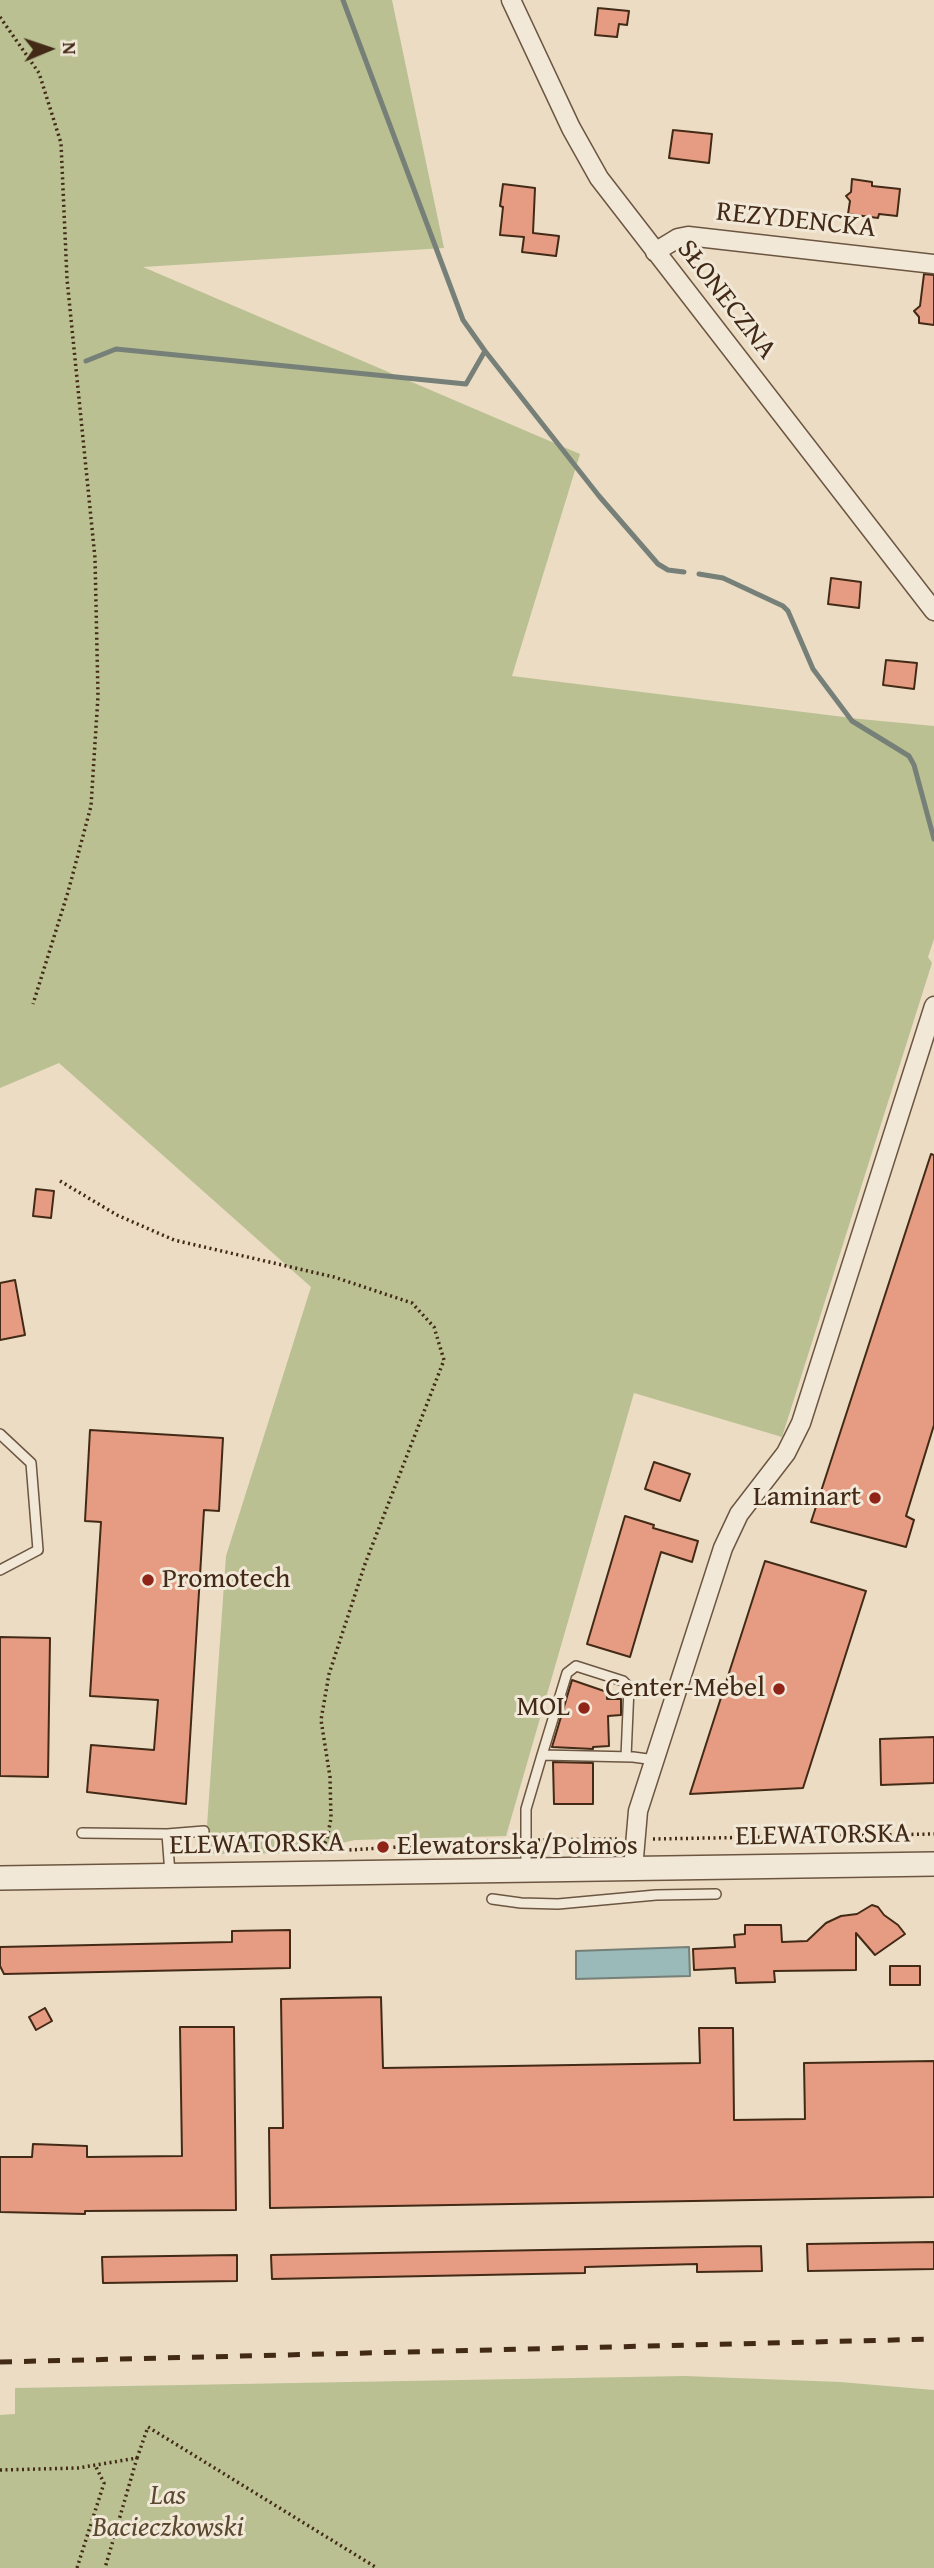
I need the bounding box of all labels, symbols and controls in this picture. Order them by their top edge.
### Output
north arrow [14,14,84,84]
text: N [56,41,84,55]
street label: REZYDENCKA [715,196,877,246]
street label: SŁONECZNA [669,234,783,366]
place label: Laminart [753,1481,861,1515]
marker: Laminart [867,1490,883,1506]
place label: Promotech [162,1563,290,1597]
marker: Promotech [140,1572,156,1588]
place label: Center-Mebel [605,1672,765,1706]
marker: Center-Mebel [771,1681,787,1697]
place label: MOL [516,1691,570,1725]
marker: MOL [576,1700,592,1716]
street label: ELEWATORSKA [735,1818,911,1854]
street label: ELEWATORSKA [169,1827,345,1863]
place label: Elewatorska/Polmos [397,1830,638,1864]
marker: Elewatorska/Polmos [375,1839,391,1855]
park label: Las Bacieczkowski [92,2480,244,2546]

